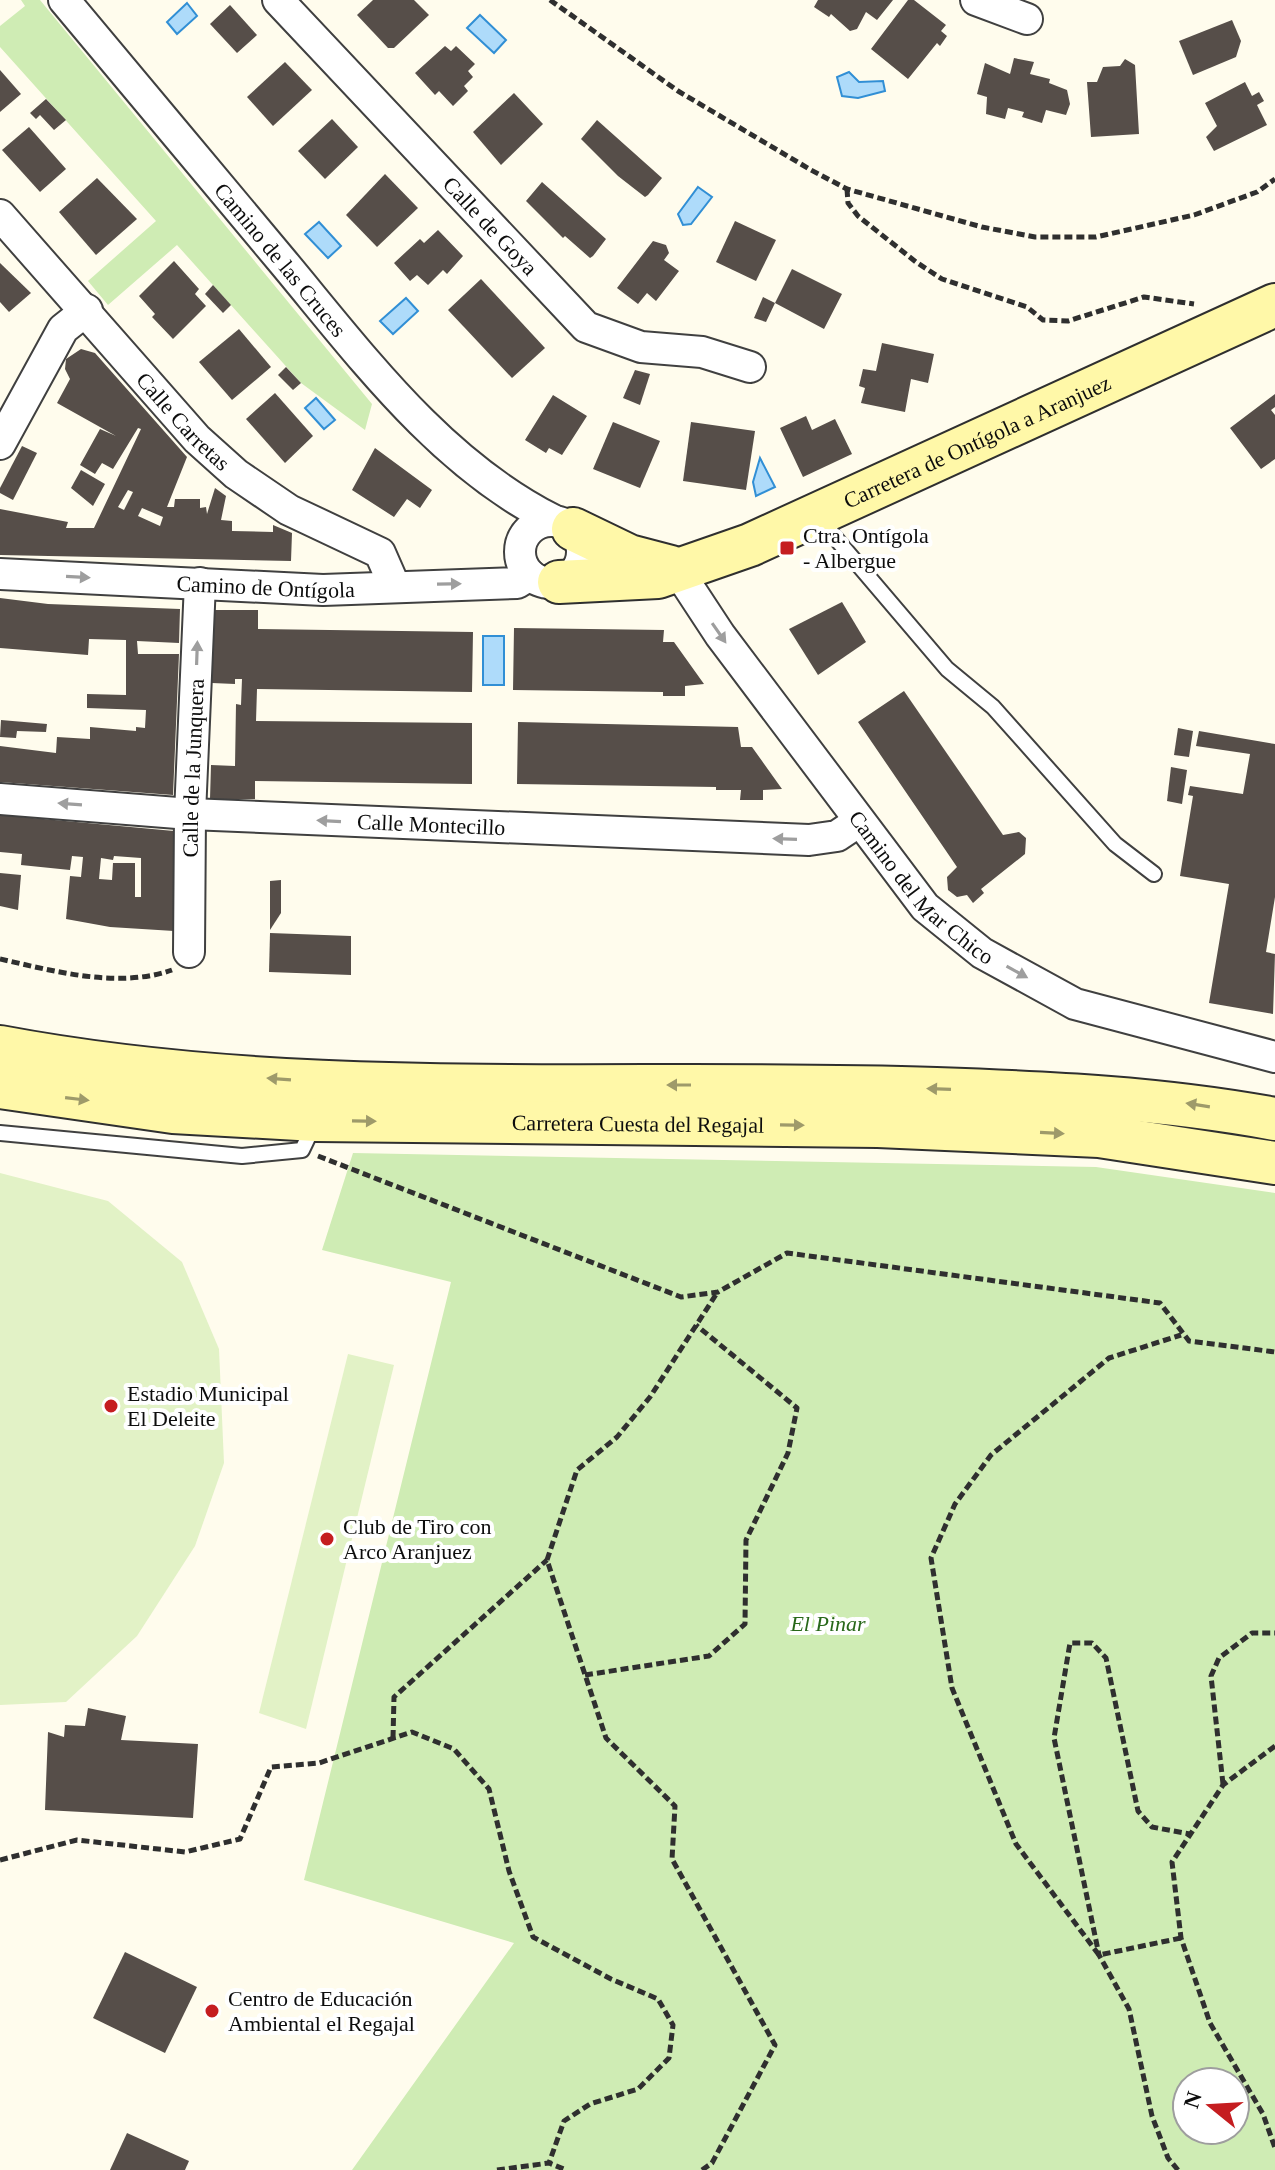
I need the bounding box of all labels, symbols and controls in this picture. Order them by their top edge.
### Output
street label: Calle de Goya [438,172,543,281]
street label: Camino de las Cruces [209,178,351,342]
street label: Calle Carretas [131,367,235,476]
street label: Carretera de Ontígola a Aranjuez [840,370,1115,514]
place label: Ctra. Ontígola - Albergue [803,523,929,573]
marker: Ctra. Ontígola - Albergue [778,539,796,557]
one-way arrow [66,571,91,584]
street label: Camino de Ontígola [176,571,356,603]
one-way arrow [437,578,462,590]
one-way arrow [711,623,726,644]
one-way arrow [190,640,203,665]
street label: Calle de la Junquera [178,678,209,858]
one-way arrow [57,797,82,810]
street label: Camino del Mar Chico [844,806,998,970]
street label: Calle Montecillo [356,809,506,840]
one-way arrow [316,814,341,827]
one-way arrow [772,833,797,846]
one-way arrow [1006,966,1029,979]
one-way arrow [266,1072,291,1085]
one-way arrow [666,1079,691,1091]
one-way arrow [926,1082,951,1095]
one-way arrow [65,1093,90,1106]
one-way arrow [1186,1098,1211,1111]
street label: Carretera Cuesta del Regajal [512,1110,764,1138]
one-way arrow [352,1115,377,1127]
one-way arrow [780,1119,805,1131]
one-way arrow [1040,1127,1065,1140]
place label: Estadio Municipal El Deleite [127,1381,289,1431]
marker: Estadio Municipal El Deleite [102,1397,120,1415]
place label: Club de Tiro con Arco Aranjuez [343,1514,492,1564]
marker: Club de Tiro con Arco Aranjuez [318,1530,336,1548]
park label: El Pinar [789,1611,866,1636]
place label: Centro de Educación Ambiental el Regajal [228,1986,415,2036]
marker: Centro de Educación Ambiental el Regajal [203,2002,221,2020]
north arrow [1171,2066,1251,2146]
text: N [1178,2088,1207,2111]

